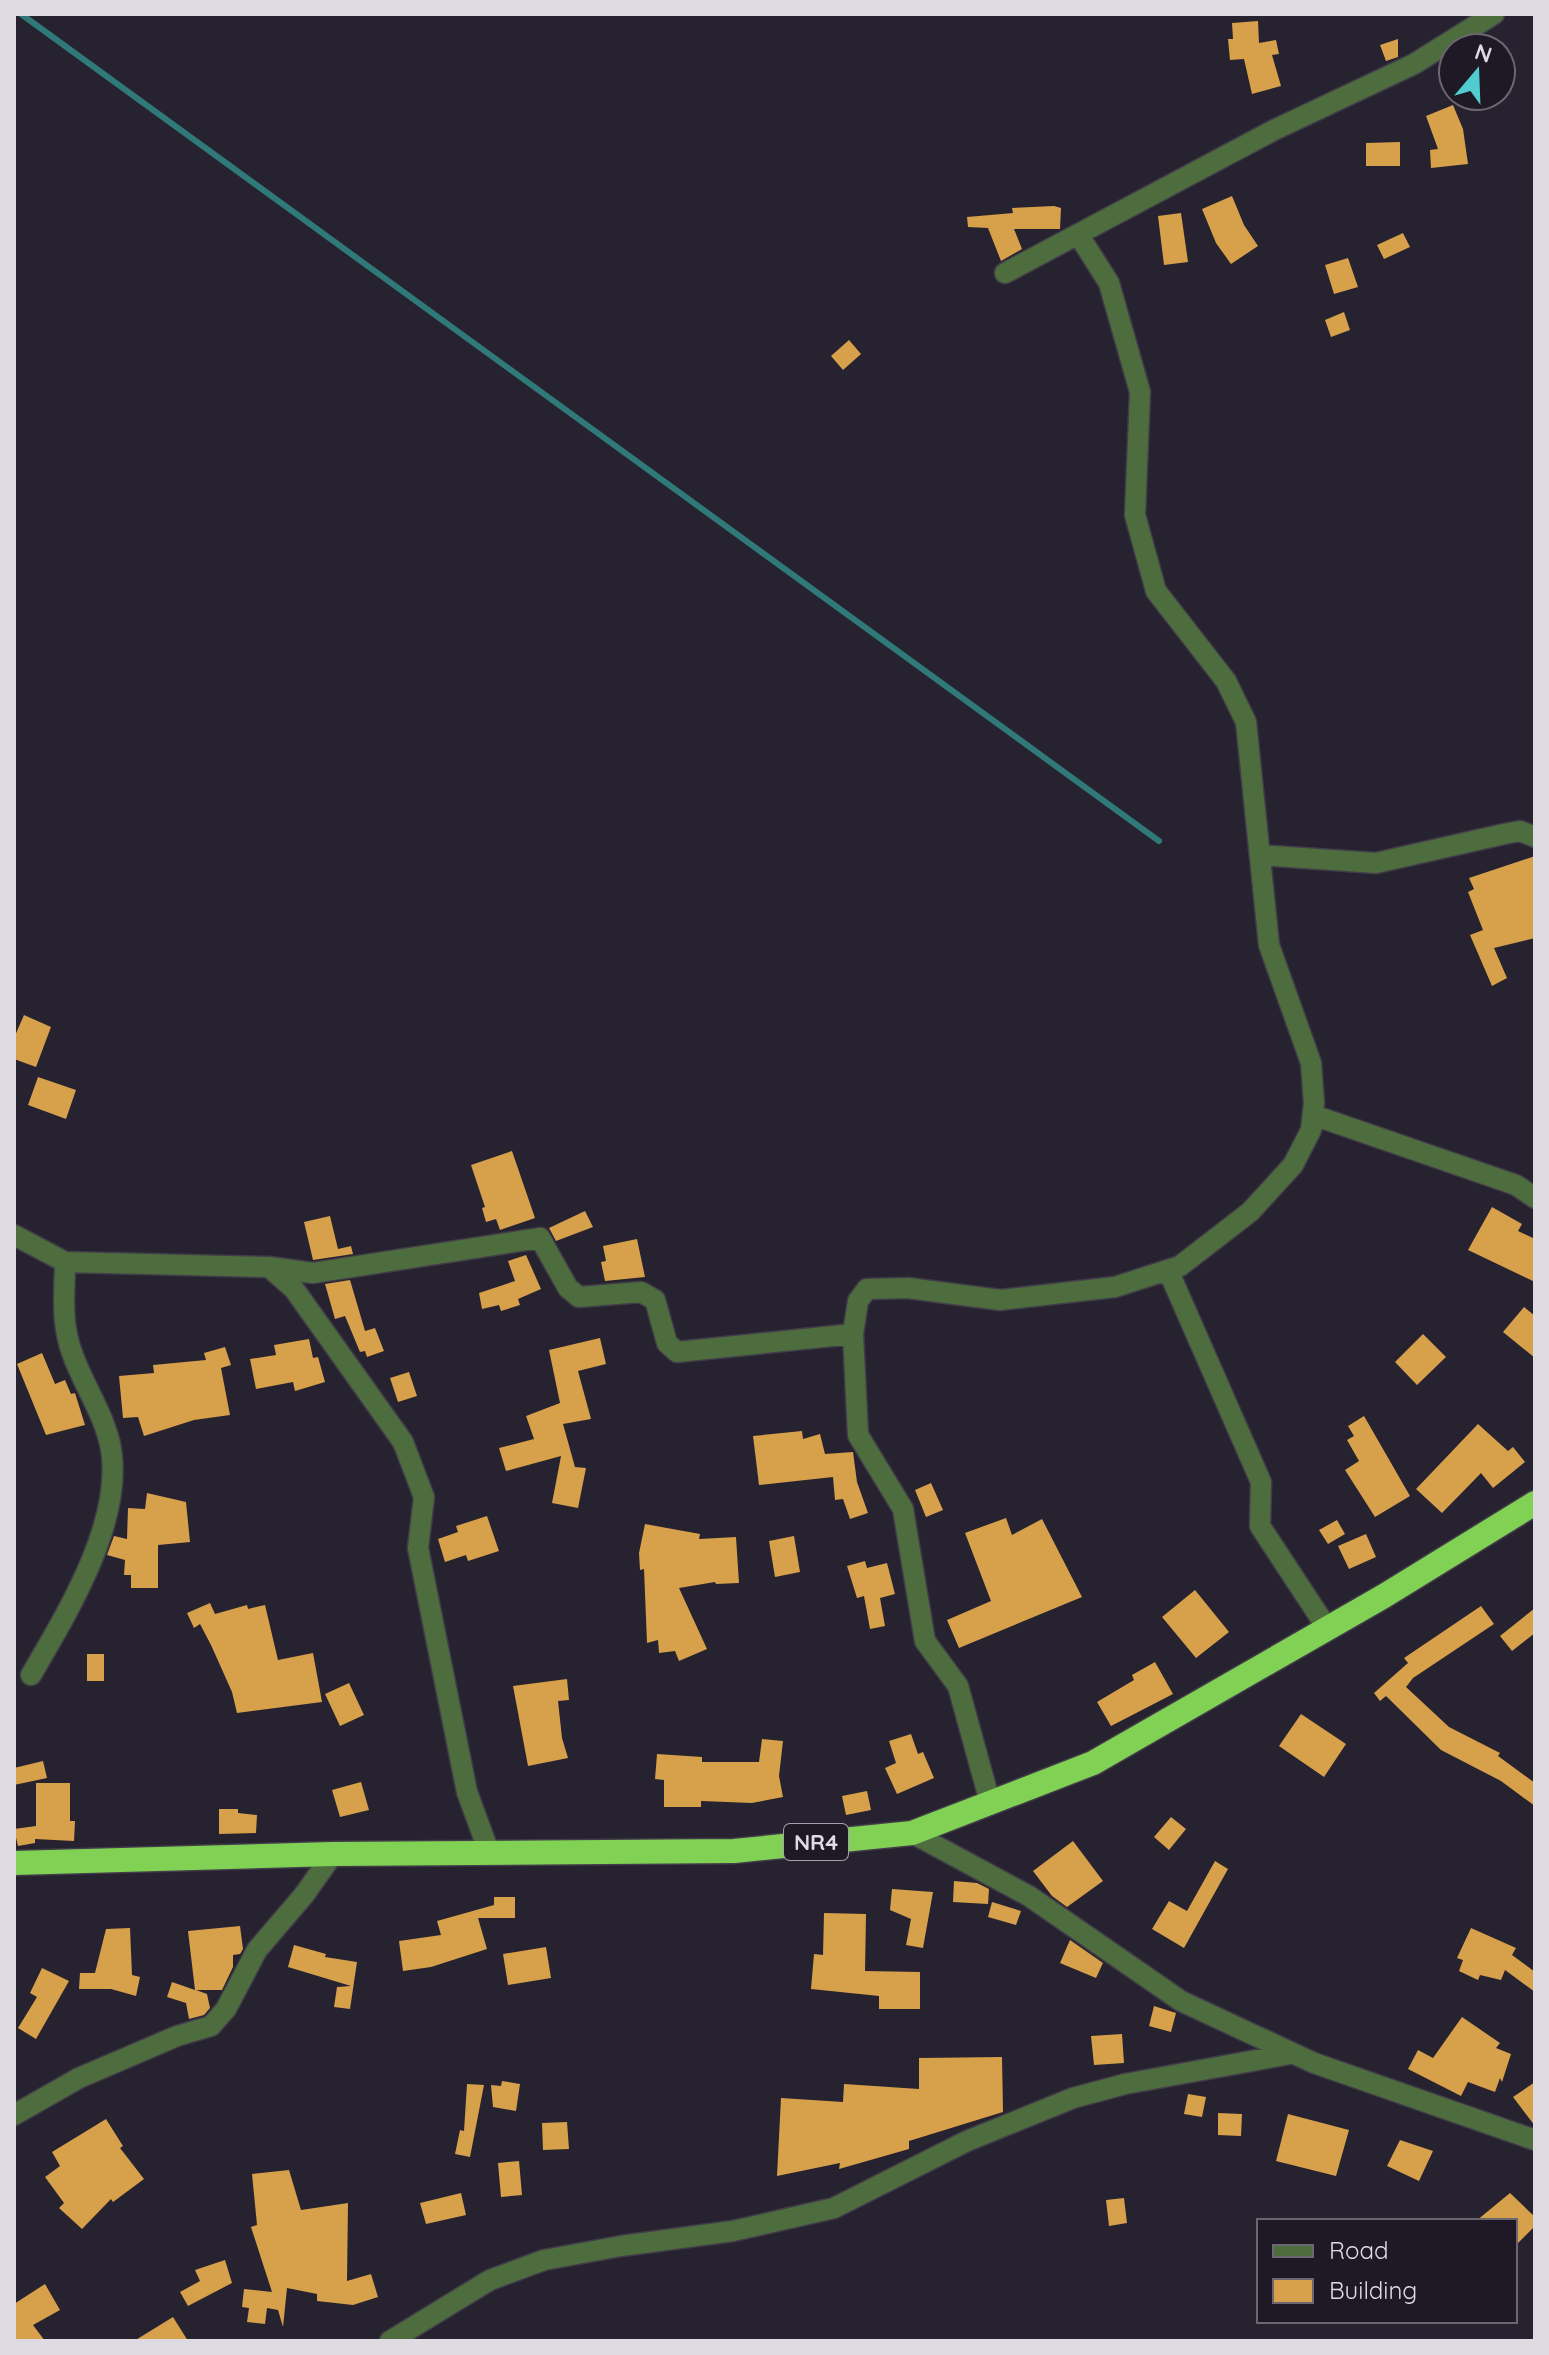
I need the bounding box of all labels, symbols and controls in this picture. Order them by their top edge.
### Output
north arrow [1437,32,1517,112]
text: N [1471,37,1496,69]
road number: NR4 [784,1824,848,1860]
legend [1257,2219,1517,2323]
text: Road [1329,2235,1389,2265]
text: Building [1329,2275,1417,2305]

